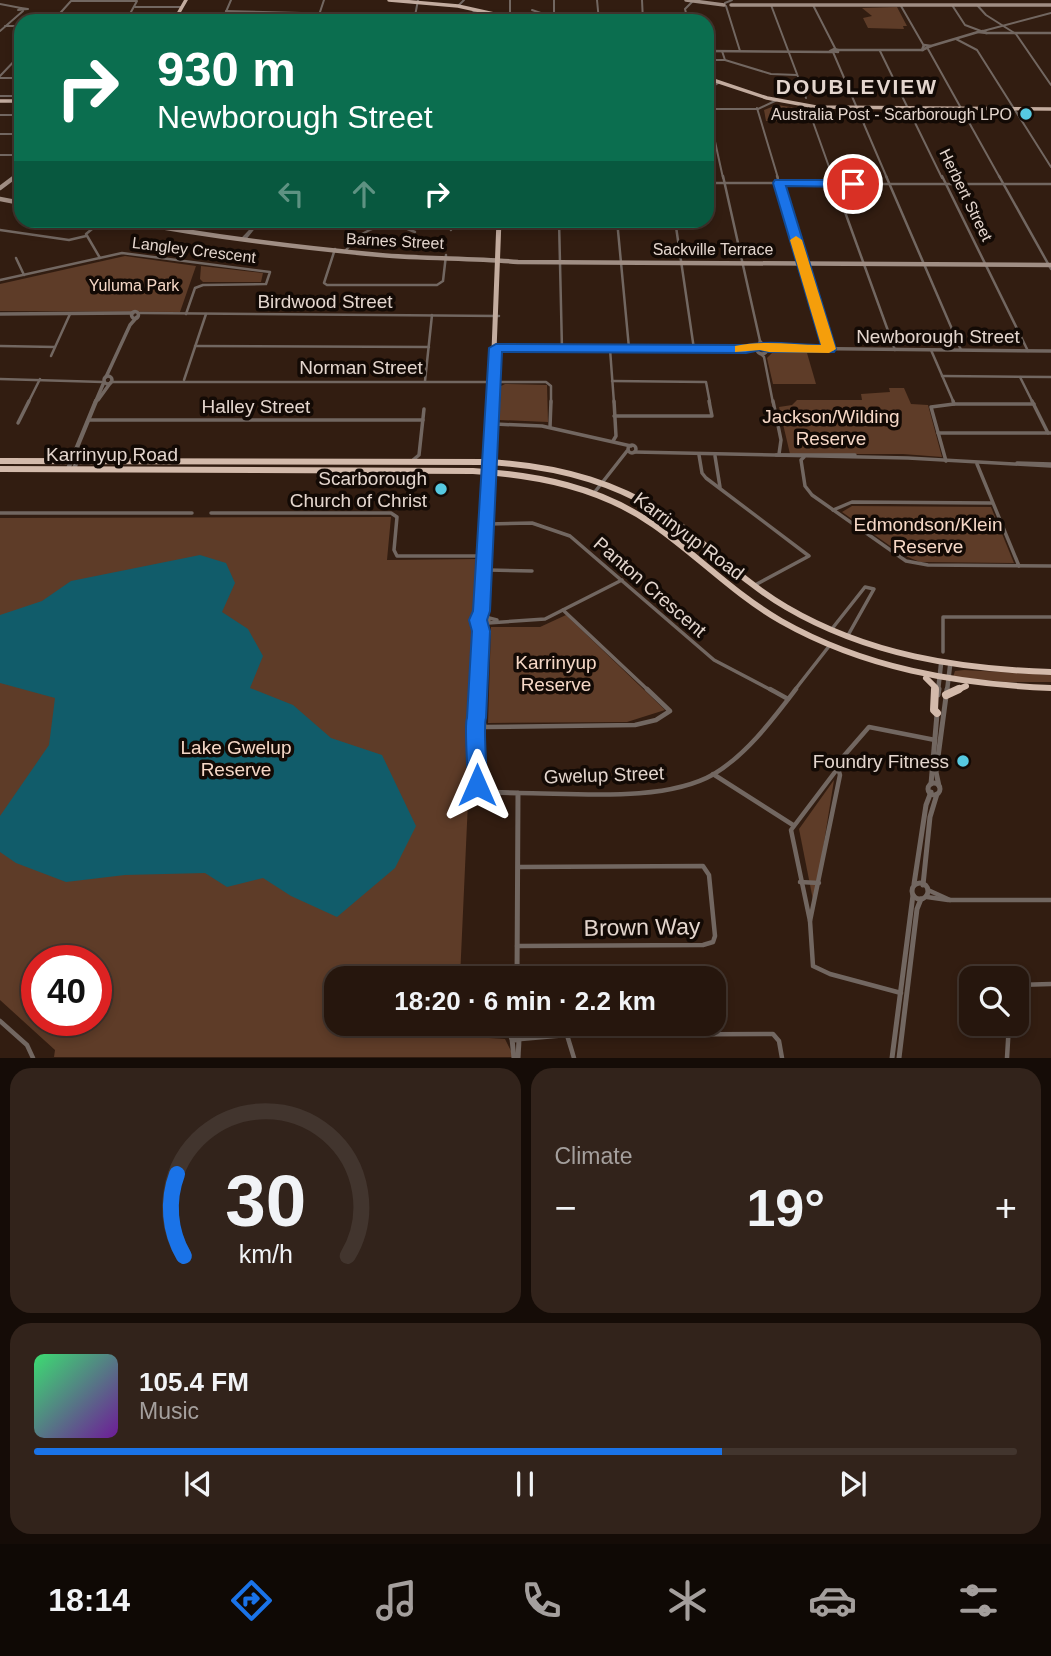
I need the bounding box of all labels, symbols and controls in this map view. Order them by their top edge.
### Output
icon: right [42,42,133,133]
text: 930 m [157,42,296,96]
district label: DOUBLEVIEW [776,75,938,98]
text: Newborough Street [157,99,433,135]
place label: Australia Post - Scarborough LPO [771,106,1012,123]
marker: Australia Post - Scarborough LPO [1018,106,1034,122]
street label: Herbert Street [936,146,996,244]
pin [823,154,883,214]
icon: arrive [834,165,872,203]
icon: left [272,175,310,213]
icon: ahead [345,175,383,213]
icon: right [418,175,456,213]
street label: Barnes Street [346,230,445,252]
street label: Langley Crescent [131,234,257,266]
street label: Sackville Terrace [653,241,773,258]
park label: Yuluma Park [89,277,180,294]
street label: Birdwood Street [257,291,393,312]
street label: Newborough Street [856,326,1021,347]
street label: Norman Street [299,357,423,378]
street label: Halley Street [202,396,311,417]
park label: Jackson/Wilding Reserve [762,406,900,449]
street label: Karrinyup Road [46,444,178,465]
place label: Scarborough Church of Christ [290,468,428,511]
marker: Scarborough Church of Christ [433,481,449,497]
street label: Karrinyup Road [630,488,748,584]
park label: Edmondson/Klein Reserve [854,514,1002,557]
street label: Panton Crescent [590,533,711,642]
park label: Karrinyup Reserve [515,652,597,695]
park label: Lake Gwelup Reserve [181,737,291,780]
position arrow [440,748,514,822]
place label: Foundry Fitness [813,751,949,772]
marker: Foundry Fitness [955,753,971,769]
street label: Gwelup Street [543,762,665,788]
street label: Brown Way [583,913,701,941]
speed limit sign: 40 [21,945,112,1036]
map controls [959,966,1029,1036]
button: search [959,966,1029,1036]
text: 18:20 · 6 min · 2.2 km [394,986,656,1016]
text: Climate [555,1143,632,1169]
text: 30 [225,1161,306,1242]
text: 19° [746,1179,825,1237]
text: − [555,1187,577,1229]
text: + [995,1187,1017,1229]
text: km/h [238,1240,292,1268]
text: 105.4 FM [139,1367,249,1397]
text: Music [139,1398,199,1424]
icon: previous [179,1465,217,1503]
icon: pause [506,1465,544,1503]
icon: next [834,1465,872,1503]
icon: directions [227,1576,276,1625]
icon: music [372,1576,421,1625]
icon: phone [517,1576,566,1625]
icon: climate [663,1576,712,1625]
icon: car [808,1576,857,1625]
icon: filters [954,1576,1003,1625]
text: 18:14 [48,1582,130,1618]

